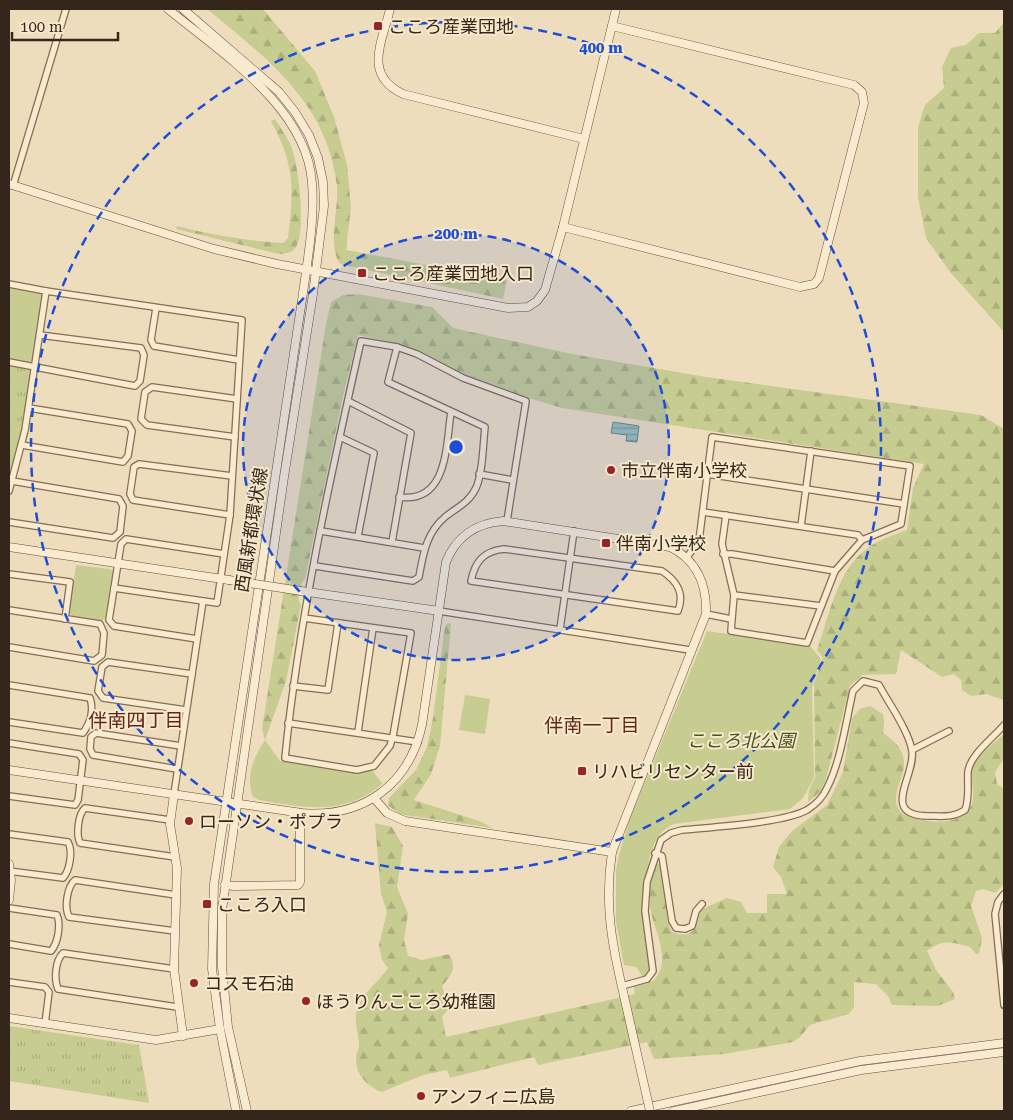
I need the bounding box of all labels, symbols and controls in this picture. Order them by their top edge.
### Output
scale bar [12,10,119,42]
place label: こころ産業団地 [388,16,514,37]
text: 100 m [20,18,63,36]
marker: こころ産業団地 [372,20,384,32]
text: 400 m [579,39,623,57]
text: 200 m [434,225,478,243]
place label: こころ産業団地入口 [372,263,534,284]
marker: こころ産業団地入口 [356,267,368,279]
centre of rings [447,438,465,456]
place label: 市立伴南小学校 [621,460,747,481]
marker: 市立伴南小学校 [605,464,617,476]
street label: 西風新都環状線 [231,466,271,594]
place label: 伴南小学校 [616,533,706,554]
marker: 伴南小学校 [600,537,612,549]
district label: 伴南四丁目 [88,709,184,732]
district label: 伴南一丁目 [544,714,640,737]
park label: こころ北公園 [687,730,798,751]
place label: リハビリセンター前 [592,761,754,782]
marker: リハビリセンター前 [576,765,588,777]
place label: ローソン・ポプラ [199,811,343,832]
marker: ローソン・ポプラ [183,815,195,827]
place label: こころ入口 [217,894,307,915]
marker: こころ入口 [201,898,213,910]
place label: コスモ石油 [204,973,294,994]
marker: コスモ石油 [188,977,200,989]
place label: ほうりんこころ幼稚園 [316,991,496,1012]
marker: ほうりんこころ幼稚園 [300,995,312,1007]
place label: アンフィニ広島 [431,1086,555,1107]
marker: アンフィニ広島 [415,1090,427,1102]

